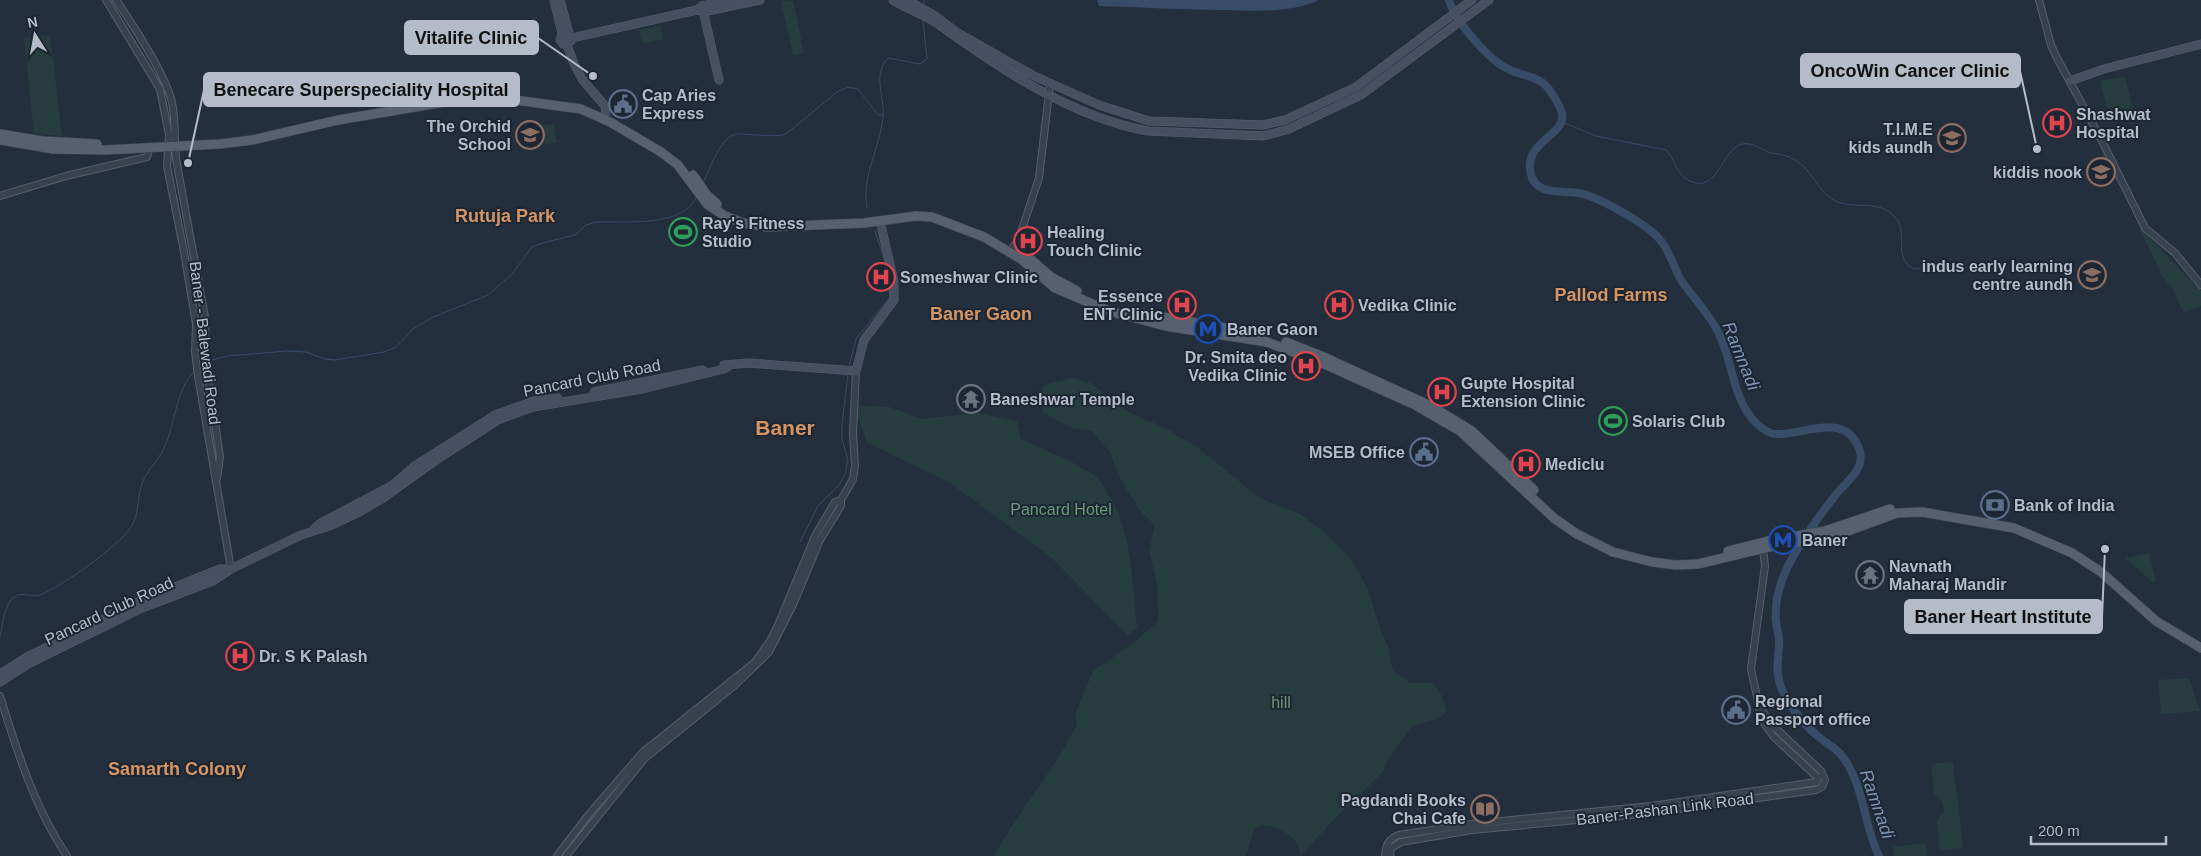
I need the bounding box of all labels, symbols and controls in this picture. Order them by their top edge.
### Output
north arrow [10,10,60,60]
text: N [26,13,39,31]
callout: Vitalife Clinic [405,21,538,54]
text: Vitalife Clinic [415,28,527,48]
callout: OncoWin Cancer Clinic [1801,54,2020,87]
text: OncoWin Cancer Clinic [1811,61,2009,81]
callout: Benecare Superspeciality Hospital [204,73,519,106]
text: Benecare Superspeciality Hospital [213,80,509,100]
place label: Cap Aries Express [642,87,716,122]
public building icon: Cap Aries Express [608,89,638,119]
place label: Shashwat Hospital [2076,106,2151,141]
hospital icon: Shashwat Hospital [2042,108,2072,138]
place label: The Orchid School [427,118,511,153]
school or university icon: The Orchid School [515,120,545,150]
place label: T.I.M.E kids aundh [1849,121,1933,156]
school or university icon: T.I.M.E kids aundh [1937,123,1967,153]
school or university icon: kiddis nook [2086,157,2116,187]
place label: kiddis nook [1993,164,2082,181]
district label: Rutuja Park [455,206,556,226]
place label: Ray's Fitness Studio [702,215,805,250]
sports icon: Ray's Fitness Studio [668,217,698,247]
place label: Healing Touch Clinic [1047,224,1142,259]
hospital icon: Healing Touch Clinic [1013,226,1043,256]
place label: indus early learning centre aundh [1922,258,2073,293]
street label: Baner - Balewadi Road [187,260,223,426]
school or university icon: indus early learning centre aundh [2077,260,2107,290]
hospital icon: Someshwar Clinic [866,262,896,292]
place label: Someshwar Clinic [900,269,1038,286]
district label: Pallod Farms [1554,285,1668,305]
place label: Essence ENT Clinic [1083,288,1163,323]
hospital icon: Essence ENT Clinic [1167,290,1197,320]
hospital icon: Vedika Clinic [1324,290,1354,320]
place label: Vedika Clinic [1358,297,1457,314]
district label: Baner Gaon [930,304,1032,324]
metro station icon: Baner Gaon [1193,314,1223,344]
water label: Ramnadi [1718,319,1764,394]
place label: Baner Gaon [1227,321,1318,338]
place label: Dr. Smita deo Vedika Clinic [1185,349,1287,384]
hospital icon: Dr. Smita deo Vedika Clinic [1291,351,1321,381]
street label: Pancard Club Road [522,356,662,400]
place label: Gupte Hospital Extension Clinic [1461,375,1586,410]
hospital icon: Gupte Hospital Extension Clinic [1427,377,1457,407]
temple icon: Baneshwar Temple [956,384,986,414]
place label: Baneshwar Temple [990,391,1135,408]
sports icon: Solaris Club [1598,406,1628,436]
place label: Solaris Club [1632,413,1726,430]
district label: Baner [755,416,815,439]
public building icon: MSEB Office [1409,437,1439,467]
place label: MSEB Office [1309,444,1405,461]
hospital icon: Mediclu [1511,449,1541,479]
place label: Mediclu [1545,456,1605,473]
bank icon: Bank of India [1980,490,2010,520]
place label: Bank of India [2014,497,2115,514]
park label: Pancard Hotel [1010,501,1112,518]
metro station icon: Baner [1768,525,1798,555]
place label: Baner [1802,532,1847,549]
place label: Navnath Maharaj Mandir [1889,558,2006,593]
temple icon: Navnath Maharaj Mandir [1855,560,1885,590]
street label: Pancard Club Road [42,574,176,648]
callout: Baner Heart Institute [1905,600,2102,633]
text: Baner Heart Institute [1914,607,2092,627]
hospital icon: Dr. S K Palash [225,641,255,671]
place label: Dr. S K Palash [259,648,368,665]
place label: Regional Passport office [1755,693,1871,728]
park label: hill [1271,694,1291,711]
public building icon: Regional Passport office [1721,695,1751,725]
district label: Samarth Colony [108,759,246,779]
water label: Ramnadi [1856,767,1899,842]
street label: Baner-Pashan Link Road [1575,790,1755,828]
place label: Pagdandi Books Chai Cafe [1341,792,1466,827]
library icon: Pagdandi Books Chai Cafe [1470,794,1500,824]
scale bar [2031,814,2166,846]
text: 200 m [2038,822,2080,839]

